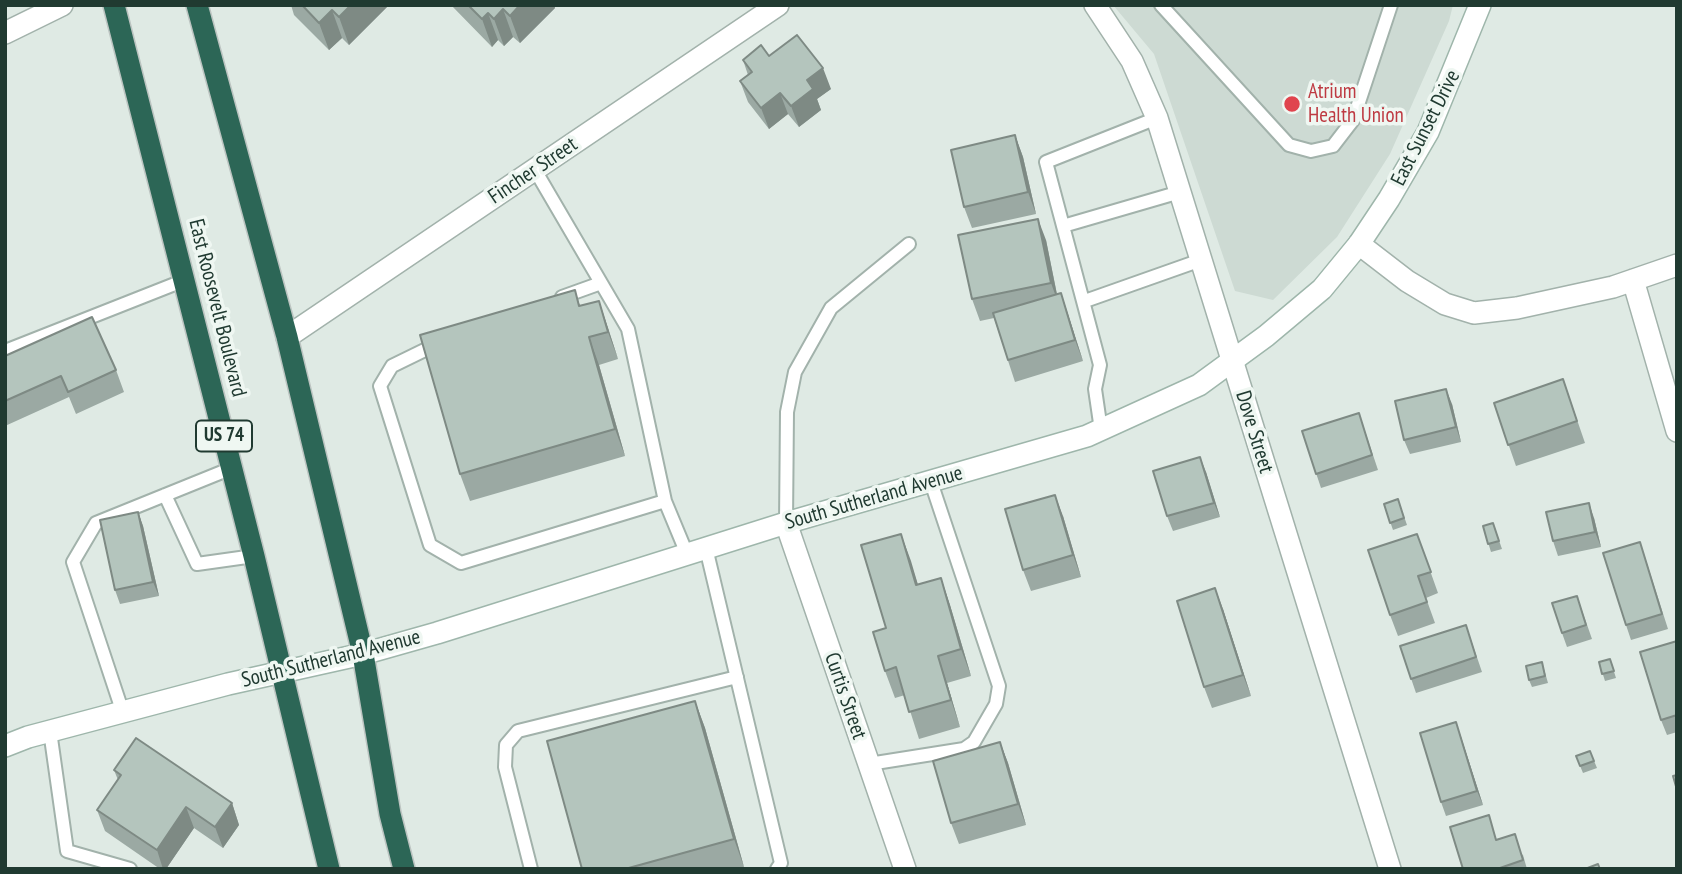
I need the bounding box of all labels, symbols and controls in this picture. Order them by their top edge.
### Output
street label: East Sunset Drive [1386,66,1466,190]
place label: Atrium Health Union [1308,79,1404,129]
marker: Atrium Health Union [1282,94,1302,114]
street label: Fincher Street [484,132,582,210]
street label: East Roosevelt Boulevard [183,217,251,399]
street label: Dove Street [1230,388,1278,476]
road number: US 74 [196,420,252,452]
street label: South Sutherland Avenue [782,461,966,535]
street label: South Sutherland Avenue [239,625,423,693]
street label: Curtis Street [818,649,872,743]

